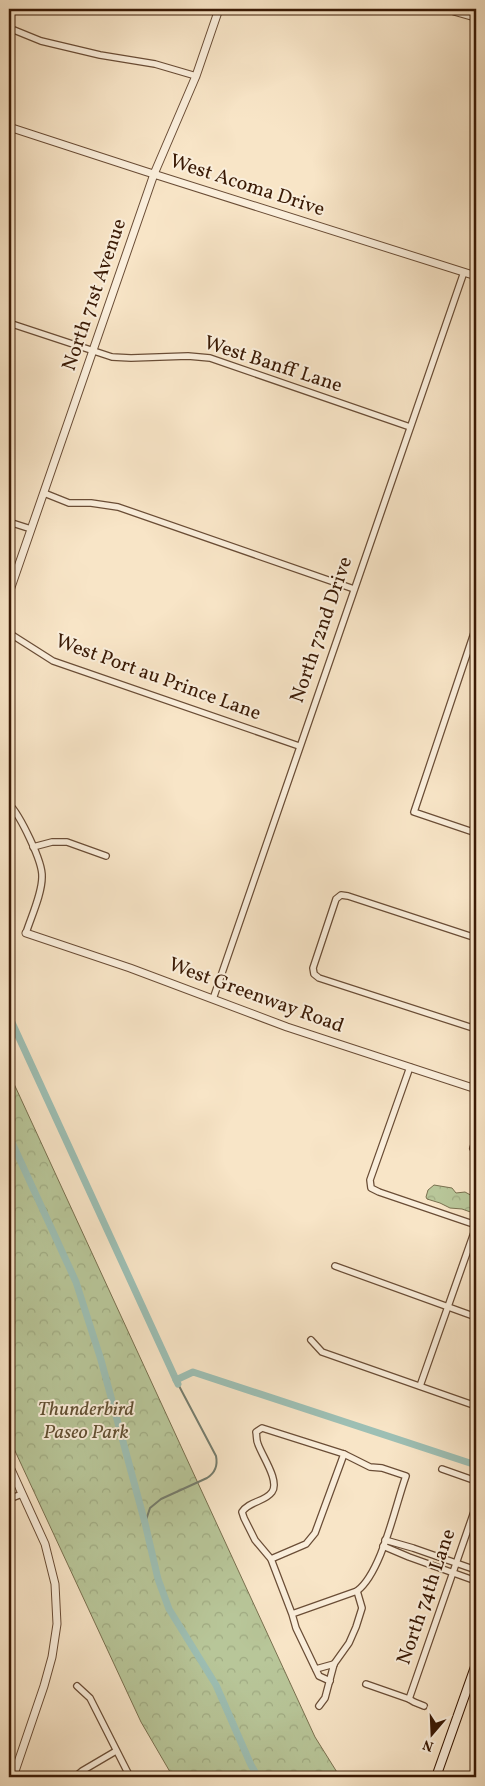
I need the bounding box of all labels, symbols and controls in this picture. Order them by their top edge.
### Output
street label: West Acoma Drive [166,148,328,224]
street label: North 71st Avenue [56,215,134,375]
street label: West Banff Lane [200,329,346,401]
street label: North 72nd Drive [284,553,360,707]
street label: West Port au Prince Lane [51,628,265,728]
street label: West Greenway Road [164,951,348,1041]
park label: Thunderbird Paseo Park [38,1396,135,1447]
street label: North 74th Lane [391,1525,463,1669]
north arrow [408,1708,458,1758]
text: N [420,1734,436,1756]

